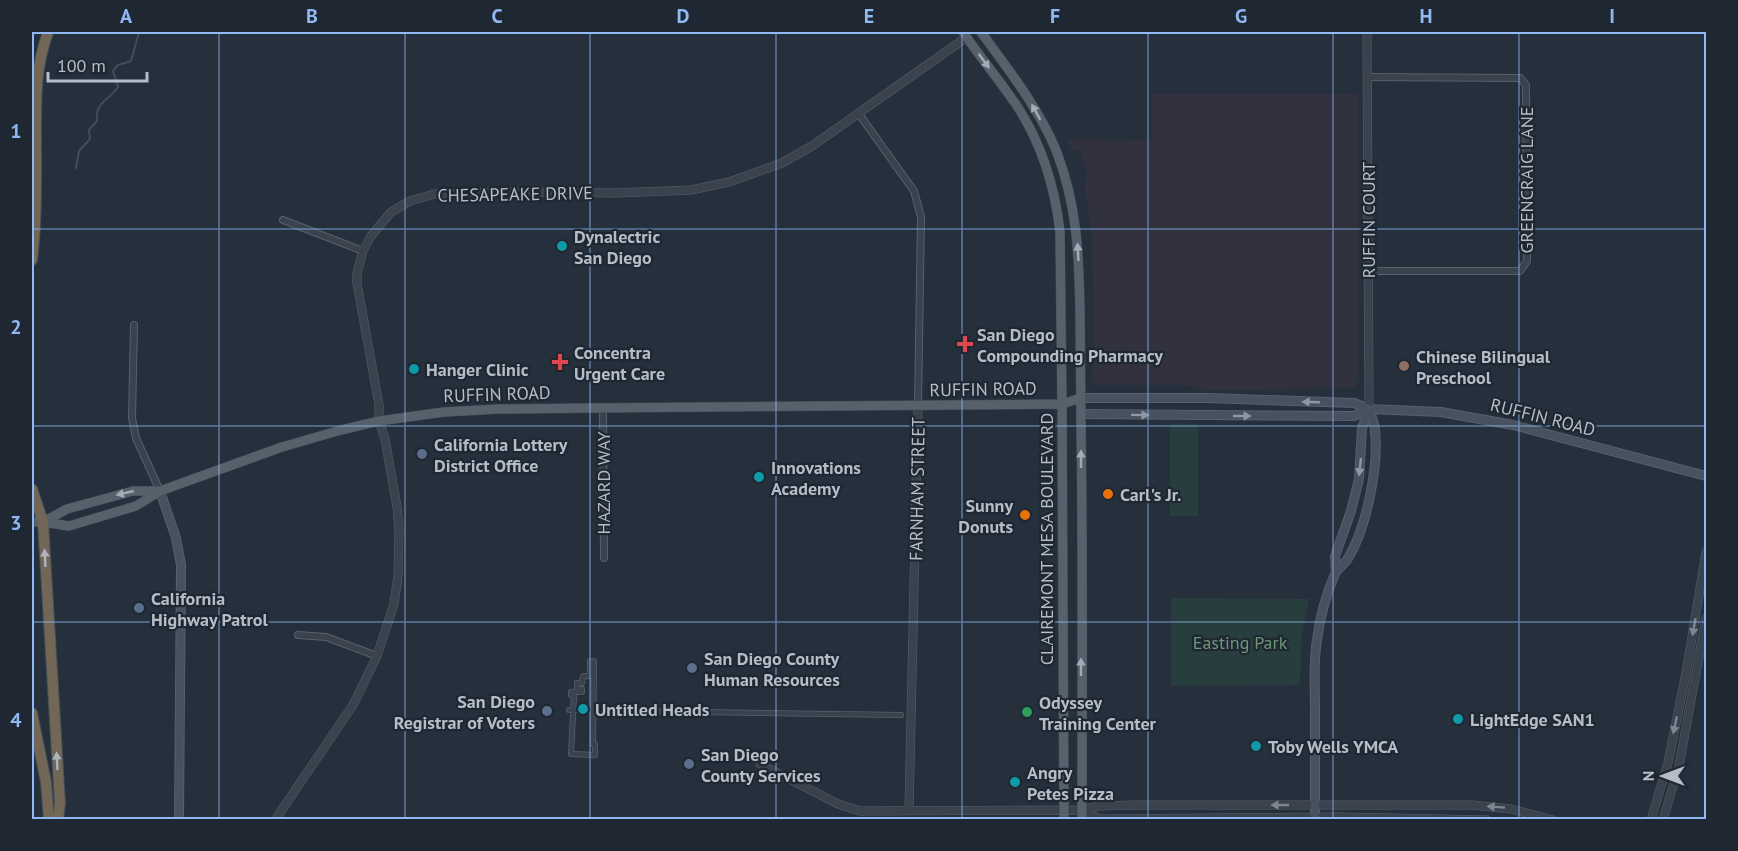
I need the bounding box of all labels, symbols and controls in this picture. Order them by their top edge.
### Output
text: A [120,3,133,29]
text: B [306,3,318,29]
text: C [491,3,503,29]
text: D [677,3,690,29]
text: E [864,3,874,29]
text: F [1050,3,1060,29]
text: G [1235,3,1247,29]
text: H [1419,3,1433,29]
text: I [1609,3,1615,29]
scale bar [48,45,147,83]
text: 100 m [57,54,106,77]
one-way arrow [978,54,990,69]
one-way arrow [1031,103,1041,120]
street label: GREENCRAIG LANE [1515,107,1538,253]
text: 1 [10,118,22,144]
street label: RUFFIN COURT [1357,162,1380,278]
street label: CHESAPEAKE DRIVE [437,181,593,207]
place label: Dynalectric San Diego [574,225,660,269]
marker: Dynalectric San Diego [555,239,569,253]
one-way arrow [1073,242,1083,261]
text: 2 [10,314,22,340]
place label: San Diego Compounding Pharmacy [977,323,1163,367]
marker: San Diego Compounding Pharmacy [958,337,972,351]
place label: Concentra Urgent Care [574,341,665,385]
place label: Chinese Bilingual Preschool [1416,345,1551,389]
marker: Concentra Urgent Care [551,353,569,371]
place label: Hanger Clinic [426,358,529,381]
marker: Chinese Bilingual Preschool [1397,359,1411,373]
marker: Hanger Clinic [407,362,421,376]
street label: RUFFIN ROAD [929,377,1037,401]
street label: RUFFIN ROAD [443,381,551,407]
street label: RUFFIN ROAD [1488,393,1598,441]
one-way arrow [1302,397,1321,407]
one-way arrow [1130,410,1149,420]
one-way arrow [1232,411,1251,421]
street label: CLAIREMONT MESA BOULEVARD [1035,413,1058,665]
street label: FARNHAM STREET [904,417,930,561]
street label: HAZARD WAY [592,431,615,535]
place label: California Lottery District Office [434,433,568,477]
marker: California Lottery District Office [415,447,429,461]
one-way arrow [1076,450,1086,469]
place label: Innovations Academy [771,456,861,500]
one-way arrow [1355,457,1365,476]
marker: Innovations Academy [752,470,766,484]
place label: Carl's Jr. [1120,483,1182,506]
marker: Carl's Jr. [1101,487,1115,501]
one-way arrow [116,489,135,499]
place label: Sunny Donuts [958,494,1013,538]
marker: Sunny Donuts [1018,508,1032,522]
text: 3 [10,510,22,536]
one-way arrow [41,548,50,567]
place label: California Highway Patrol [151,587,268,631]
marker: California Highway Patrol [132,601,146,615]
one-way arrow [1689,617,1698,636]
park label: Easting Park [1193,631,1288,654]
place label: San Diego County Human Resources [704,647,840,691]
one-way arrow [1076,658,1086,677]
marker: San Diego County Human Resources [685,661,699,675]
place label: San Diego Registrar of Voters [394,690,535,734]
place label: Odyssey Training Center [1039,691,1157,735]
place label: Untitled Heads [595,698,710,721]
marker: Untitled Heads [576,702,590,716]
marker: San Diego Registrar of Voters [540,704,554,718]
marker: Odyssey Training Center [1020,705,1034,719]
text: 4 [10,707,22,733]
place label: LightEdge SAN1 [1470,708,1595,731]
marker: LightEdge SAN1 [1451,712,1465,726]
one-way arrow [1670,716,1679,735]
place label: Toby Wells YMCA [1268,735,1398,758]
marker: Toby Wells YMCA [1249,739,1263,753]
place label: San Diego County Services [701,743,821,787]
north arrow [1633,746,1693,806]
one-way arrow [53,752,62,771]
marker: San Diego County Services [682,757,696,771]
place label: Angry Petes Pizza [1027,761,1114,805]
text: N [1638,771,1658,781]
marker: Angry Petes Pizza [1008,775,1022,789]
one-way arrow [1270,800,1289,810]
one-way arrow [1486,802,1505,812]

